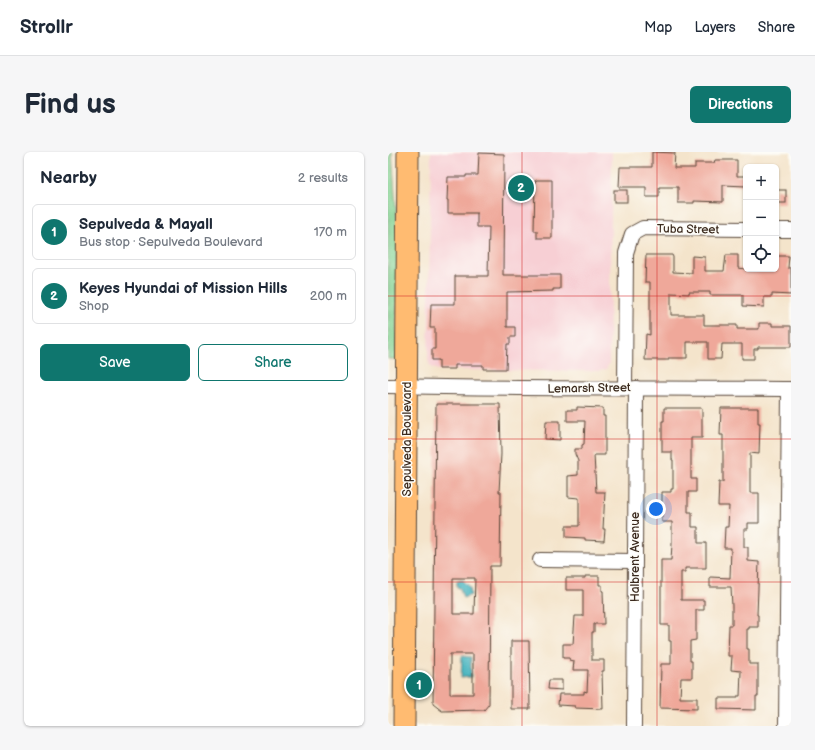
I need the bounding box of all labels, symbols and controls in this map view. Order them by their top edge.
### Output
text: Strollr [20,16,73,39]
text: Map [644,19,672,36]
text: Layers [694,19,736,36]
text: Share [758,19,795,36]
button: Directions [690,86,791,123]
text: Find us [24,88,116,121]
map controls [743,164,779,272]
button: + [743,164,779,200]
text: Nearby [40,168,97,188]
text: 2 results [298,170,348,186]
pin: 2 [508,173,534,203]
button: − [743,200,779,236]
text: Sepulveda & Mayall [79,215,213,234]
street label: Tuba Street [657,221,720,238]
text: 1 [51,224,57,240]
text: 170 m [314,224,347,240]
text: Bus stop · Sepulveda Boulevard [79,234,263,250]
button: locate [743,236,779,272]
text: Keyes Hyundai of Mission Hills [79,279,288,298]
text: 2 [50,288,58,304]
text: 200 m [310,288,347,304]
text: Shop [79,298,109,314]
button: Save [40,344,190,381]
button: Share [198,344,348,381]
street label: Lemarsh Street [547,380,631,397]
street label: Sepulveda Boulevard [400,381,415,496]
your location [646,499,666,519]
street label: Halbrent Avenue [628,512,643,602]
pin: 1 [406,670,432,700]

